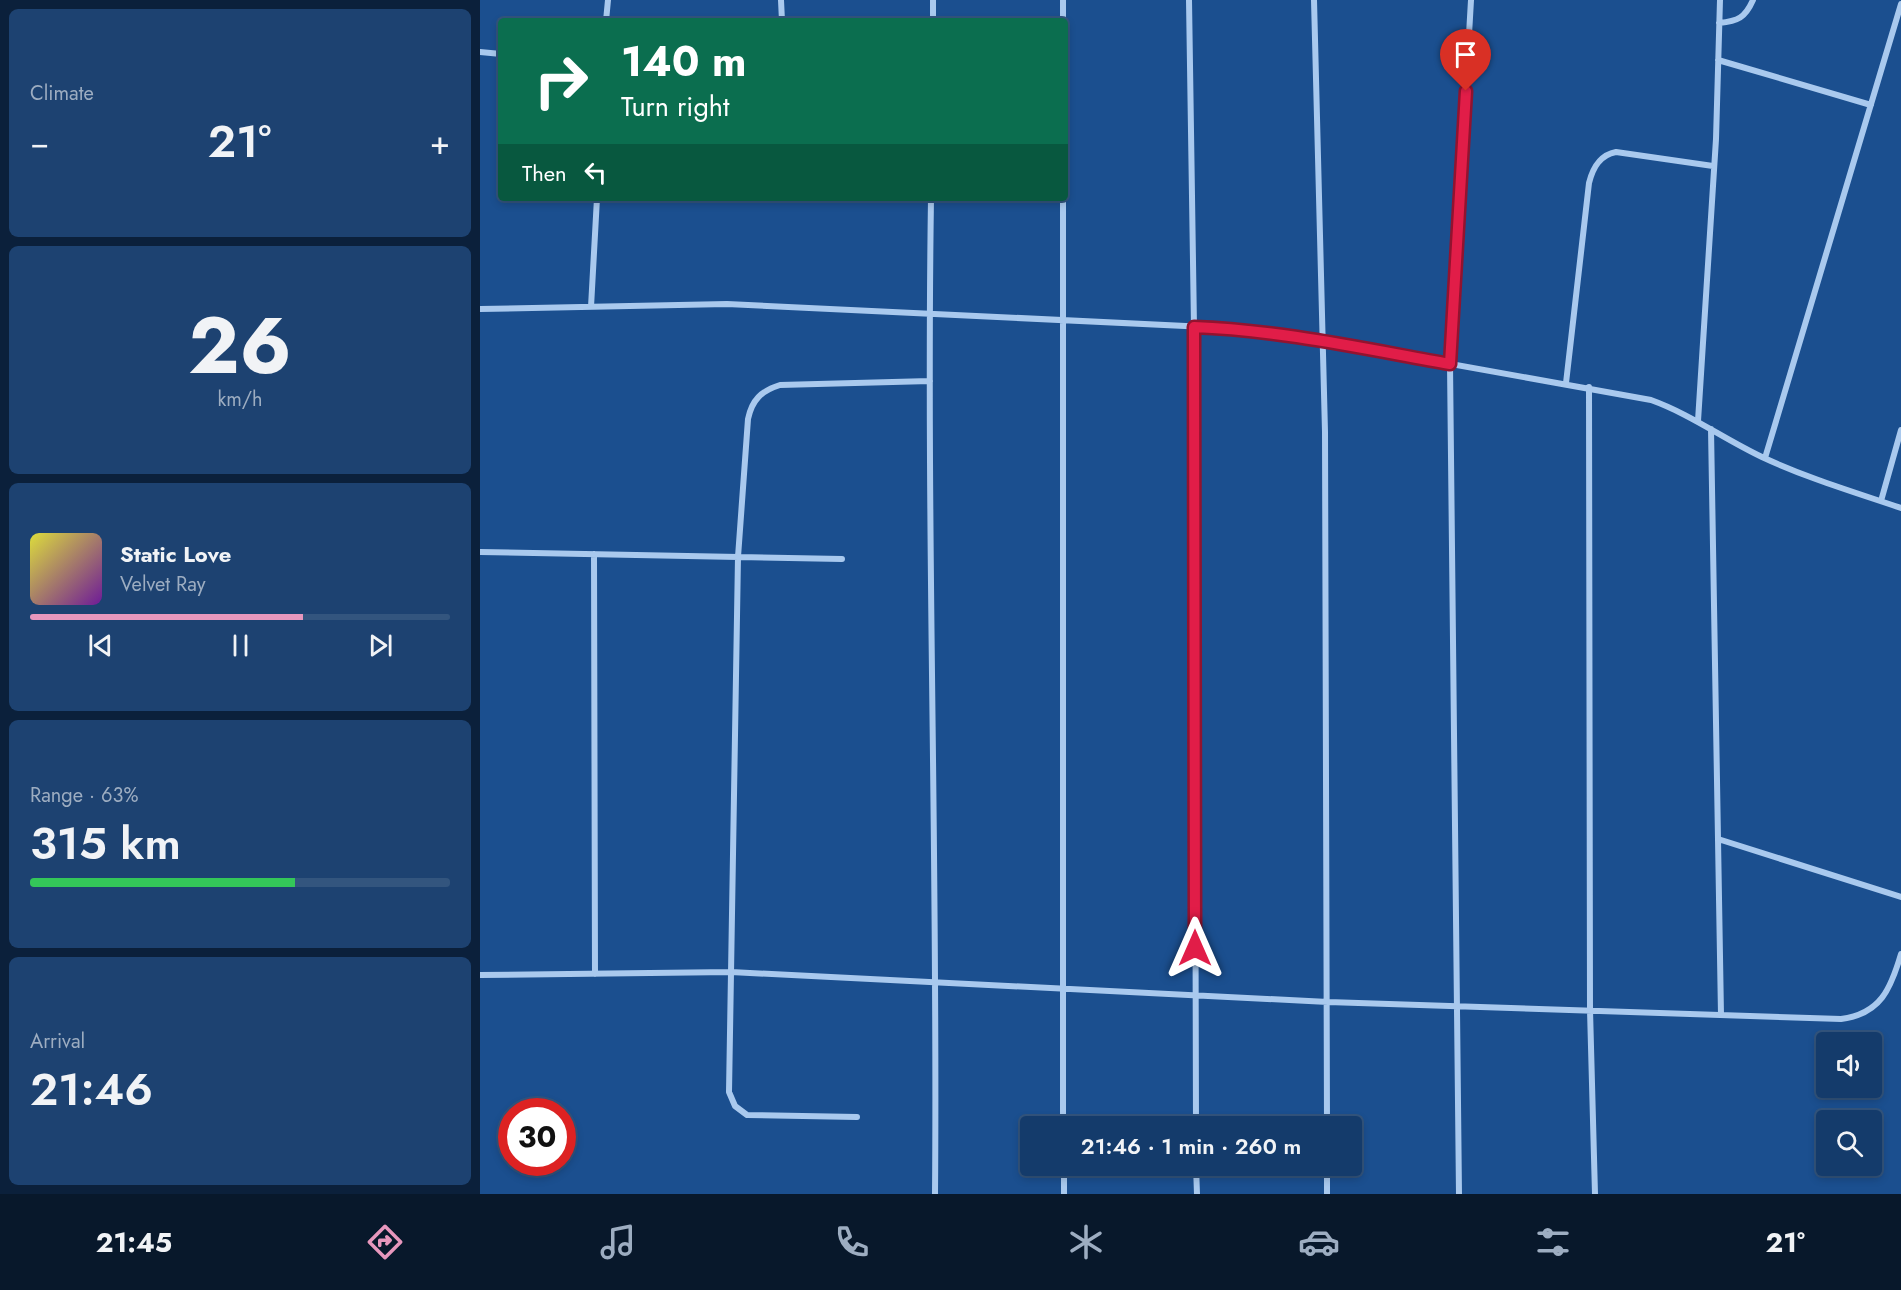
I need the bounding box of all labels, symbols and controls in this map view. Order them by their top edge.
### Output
pin [1440,29,1491,91]
text: 140 m [621,31,747,92]
icon: arrive [1449,38,1482,71]
icon: right [522,42,600,120]
text: Climate [30,79,94,108]
text: Turn right [621,87,729,126]
text: 21° [208,109,271,174]
text: − [30,119,49,166]
text: + [430,119,450,166]
icon: left [579,156,612,189]
text: Then [522,157,567,189]
text: 26 [188,290,292,402]
text: km/h [217,385,263,414]
text: Static Love [120,538,231,570]
text: Velvet Ray [120,570,206,599]
icon: previous [84,629,117,662]
icon: pause [224,629,257,662]
icon: next [364,629,397,662]
text: Range · 63% [30,781,138,810]
text: 315 km [30,811,181,876]
position arrow [1163,916,1227,980]
text: Arrival [30,1027,85,1056]
map controls [1816,1032,1882,1176]
button: sound [1816,1032,1882,1098]
text: 21:46 [30,1057,153,1122]
speed limit sign: 30 [498,1098,576,1176]
button: search [1816,1110,1882,1176]
text: 21:46 · 1 min · 260 m [1081,1130,1301,1162]
icon: directions [364,1221,406,1263]
icon: music [597,1221,639,1263]
icon: phone [831,1221,873,1263]
icon: climate [1065,1221,1107,1263]
icon: car [1298,1221,1340,1263]
icon: filters [1532,1221,1574,1263]
text: 21:45 [96,1223,172,1262]
text: 21° [1766,1223,1805,1262]

